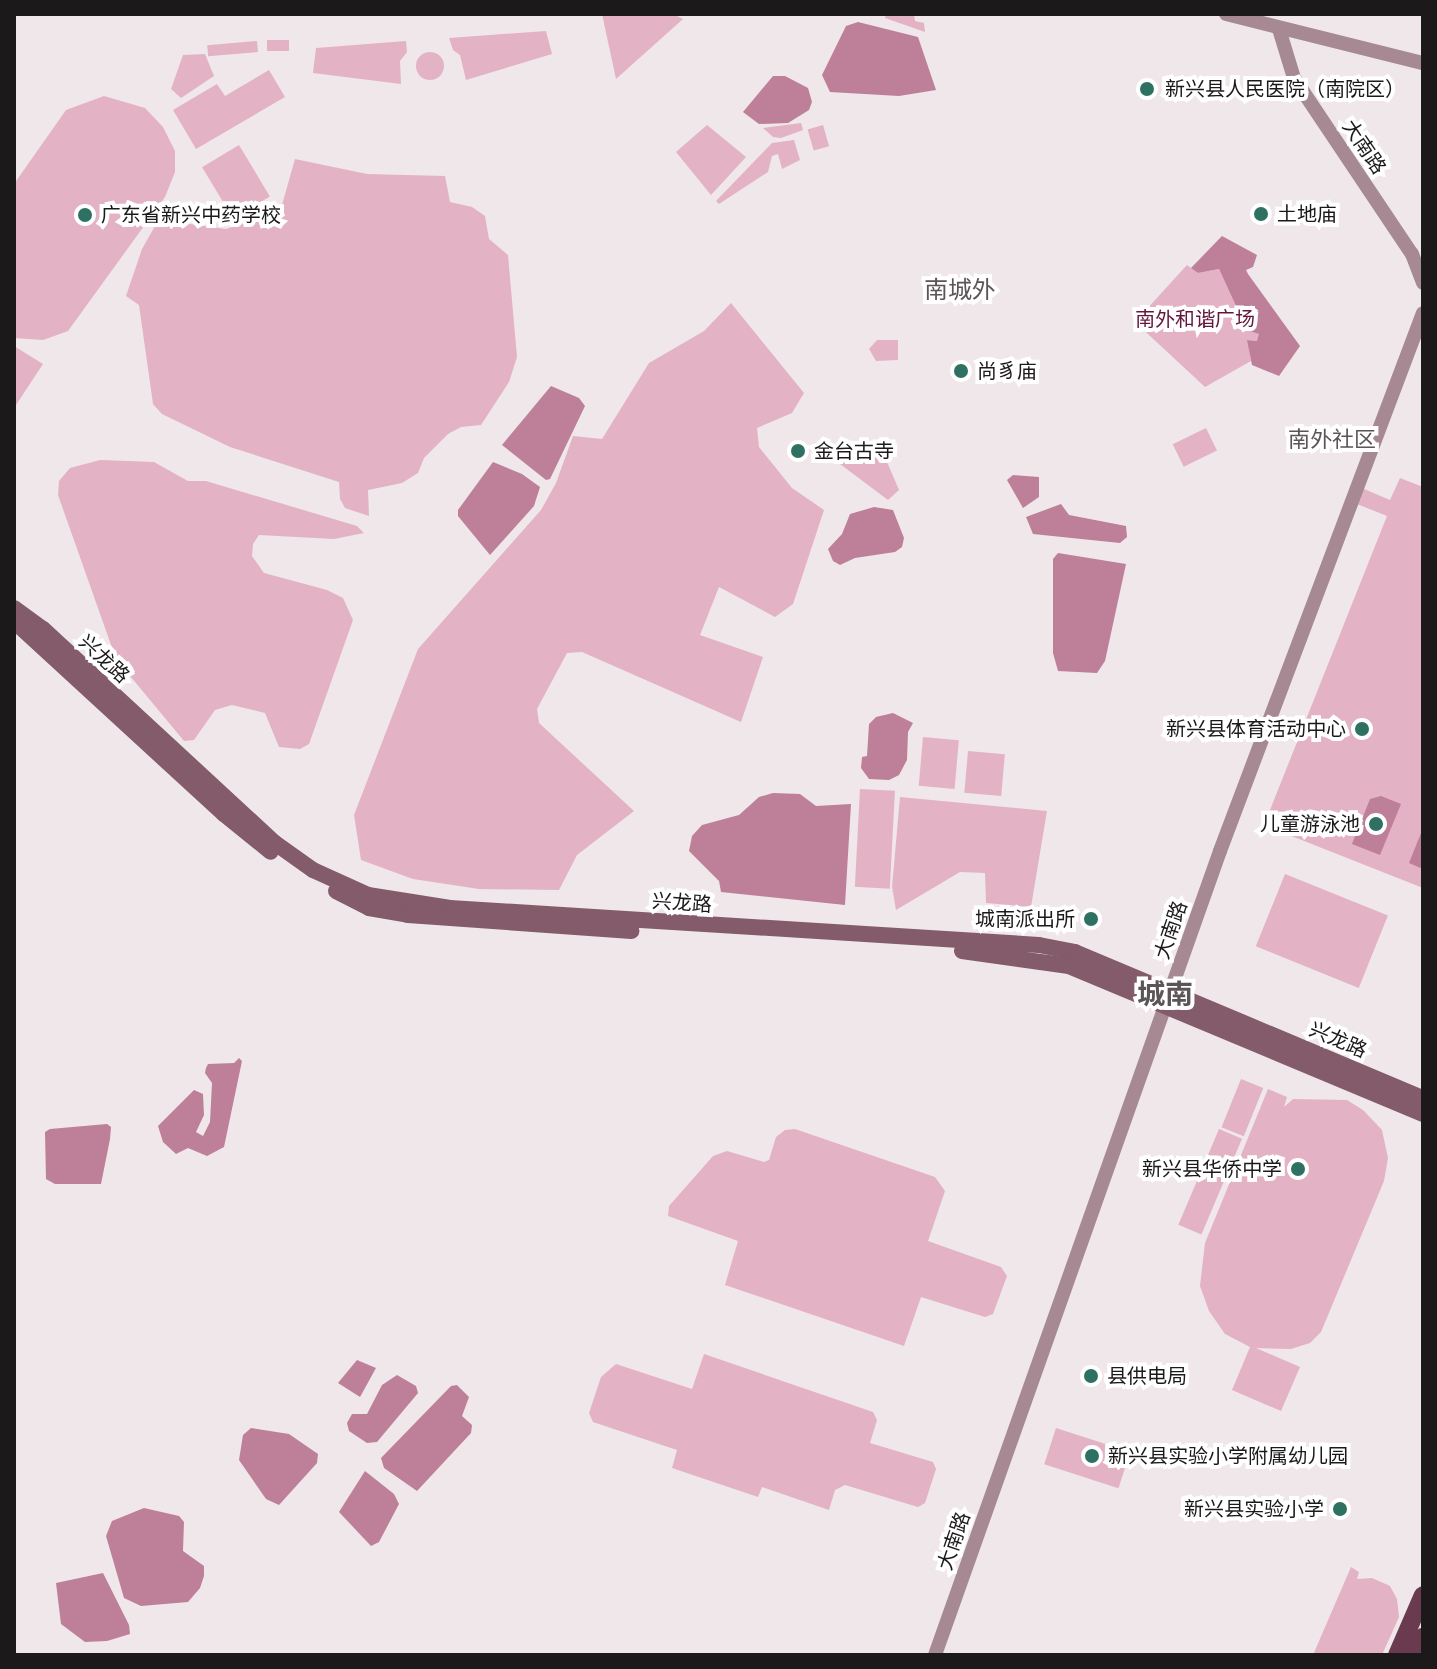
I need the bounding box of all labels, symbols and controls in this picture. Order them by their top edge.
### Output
place label: 新兴县人民医院（南院区） [1165,77,1405,101]
marker: 新兴县人民医院（南院区） [1136,78,1158,100]
street label: 大南路 [1337,115,1391,179]
place label: 土地庙 [1277,202,1337,226]
place label: 广东省新兴中药学校 [101,203,281,227]
marker: 土地庙 [1252,205,1270,223]
marker: 广东省新兴中药学校 [76,206,94,224]
district label: 南城外 [924,277,996,305]
park label: 南外和谐广场 [1135,307,1255,331]
place label: 尚豸庙 [977,359,1037,383]
marker: 尚豸庙 [952,362,970,380]
district label: 南外社区 [1288,428,1376,454]
place label: 金台古寺 [814,439,894,463]
marker: 金台古寺 [789,442,807,460]
street label: 兴龙路 [74,630,134,688]
place label: 新兴县体育活动中心 [1166,717,1346,741]
marker: 新兴县体育活动中心 [1353,720,1371,738]
place label: 儿童游泳池 [1260,812,1360,836]
marker: 儿童游泳池 [1367,815,1385,833]
street label: 兴龙路 [651,889,713,917]
street label: 大南路 [1150,898,1192,962]
place label: 城南派出所 [975,907,1075,931]
marker: 城南派出所 [1082,910,1100,928]
district label: 城南 [1137,978,1193,1012]
street label: 兴龙路 [1306,1017,1370,1063]
place label: 新兴县华侨中学 [1142,1157,1282,1181]
marker: 新兴县华侨中学 [1289,1160,1307,1178]
place label: 县供电局 [1107,1364,1187,1388]
marker: 县供电局 [1082,1367,1100,1385]
place label: 新兴县实验小学附属幼儿园 [1108,1444,1348,1468]
marker: 新兴县实验小学附属幼儿园 [1083,1447,1101,1465]
place label: 新兴县实验小学 [1184,1497,1324,1521]
marker: 新兴县实验小学 [1331,1500,1349,1518]
street label: 大南路 [933,1509,975,1573]

